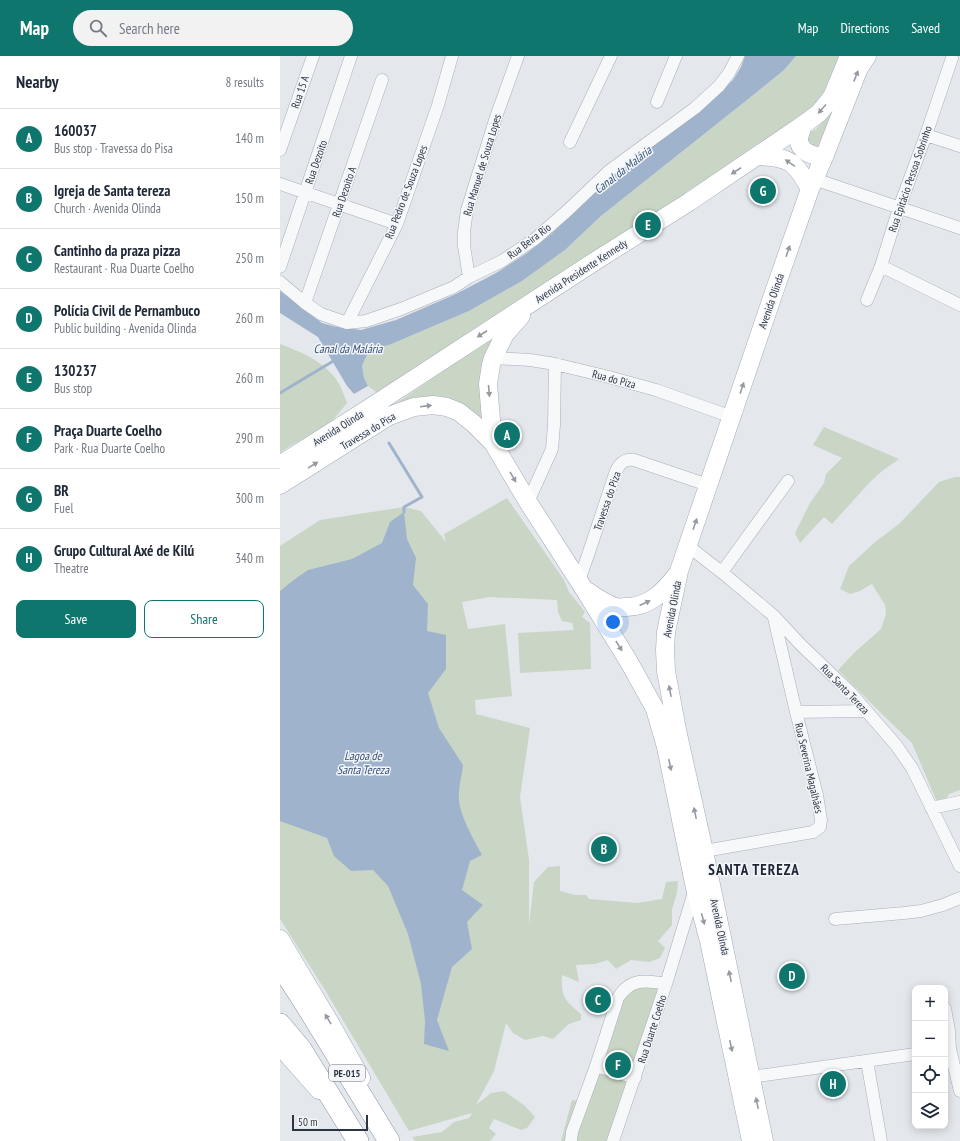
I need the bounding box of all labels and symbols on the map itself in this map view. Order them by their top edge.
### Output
one-way arrow [853,69,859,81]
street label: Rua 15 A [288,73,312,110]
one-way arrow [818,104,827,114]
street label: Rua Manuel de Souza Lopes [460,112,504,218]
street label: Rua Epitácio Pessoa Sobrinho [885,124,935,234]
street label: Rua Dezoito [302,138,330,186]
water label: Canal da Malária [591,142,655,197]
street label: Rua Pedro de Souza Lopes [382,143,430,241]
one-way arrow [785,159,796,167]
street label: Rua Dezoito A [329,164,359,219]
one-way arrow [731,167,742,175]
pin: G [750,176,776,206]
pin: E [635,210,661,240]
street label: Rua Beira Rio [504,220,554,262]
street label: Avenida Presidente Kennedy [532,235,631,306]
one-way arrow [786,245,792,257]
street label: Avenida Olinda [755,272,787,330]
one-way arrow [477,330,487,338]
water label: Canal da Malária [314,341,384,356]
street label: Rua do Piza [591,367,637,391]
one-way arrow [739,381,745,393]
one-way arrow [485,385,492,397]
one-way arrow [420,402,433,409]
street label: Avenida Olinda [310,407,366,449]
street label: Travessa do Pisa [338,409,398,453]
pin: A [494,420,520,450]
one-way arrow [307,461,319,468]
street label: Travessa do Piza [590,469,624,533]
one-way arrow [509,471,516,483]
one-way arrow [692,517,698,529]
street label: Avenida Olinda [660,580,684,638]
one-way arrow [640,600,651,606]
your location [603,612,623,632]
one-way arrow [616,640,623,652]
street label: Rua Santa Tereza [818,661,872,717]
one-way arrow [667,685,673,698]
street label: Rua Severina Magalhães [792,721,826,815]
water label: Lagoa de Santa Tereza [337,748,390,777]
one-way arrow [667,759,673,771]
one-way arrow [692,806,698,819]
pin: B [591,834,617,864]
district label: SANTA TEREZA [708,860,800,879]
street label: Avenida Olinda [707,897,733,957]
one-way arrow [701,913,707,926]
pin: D [779,961,805,991]
one-way arrow [726,969,732,982]
pin: C [585,985,611,1015]
street label: Rua Duarte Coelho [634,993,670,1065]
one-way arrow [324,1013,331,1025]
one-way arrow [728,1040,734,1052]
pin: F [605,1050,631,1080]
road number: PE-015 [329,1065,365,1081]
pin: H [820,1069,846,1099]
one-way arrow [753,1097,759,1109]
scale bar [292,1113,368,1132]

